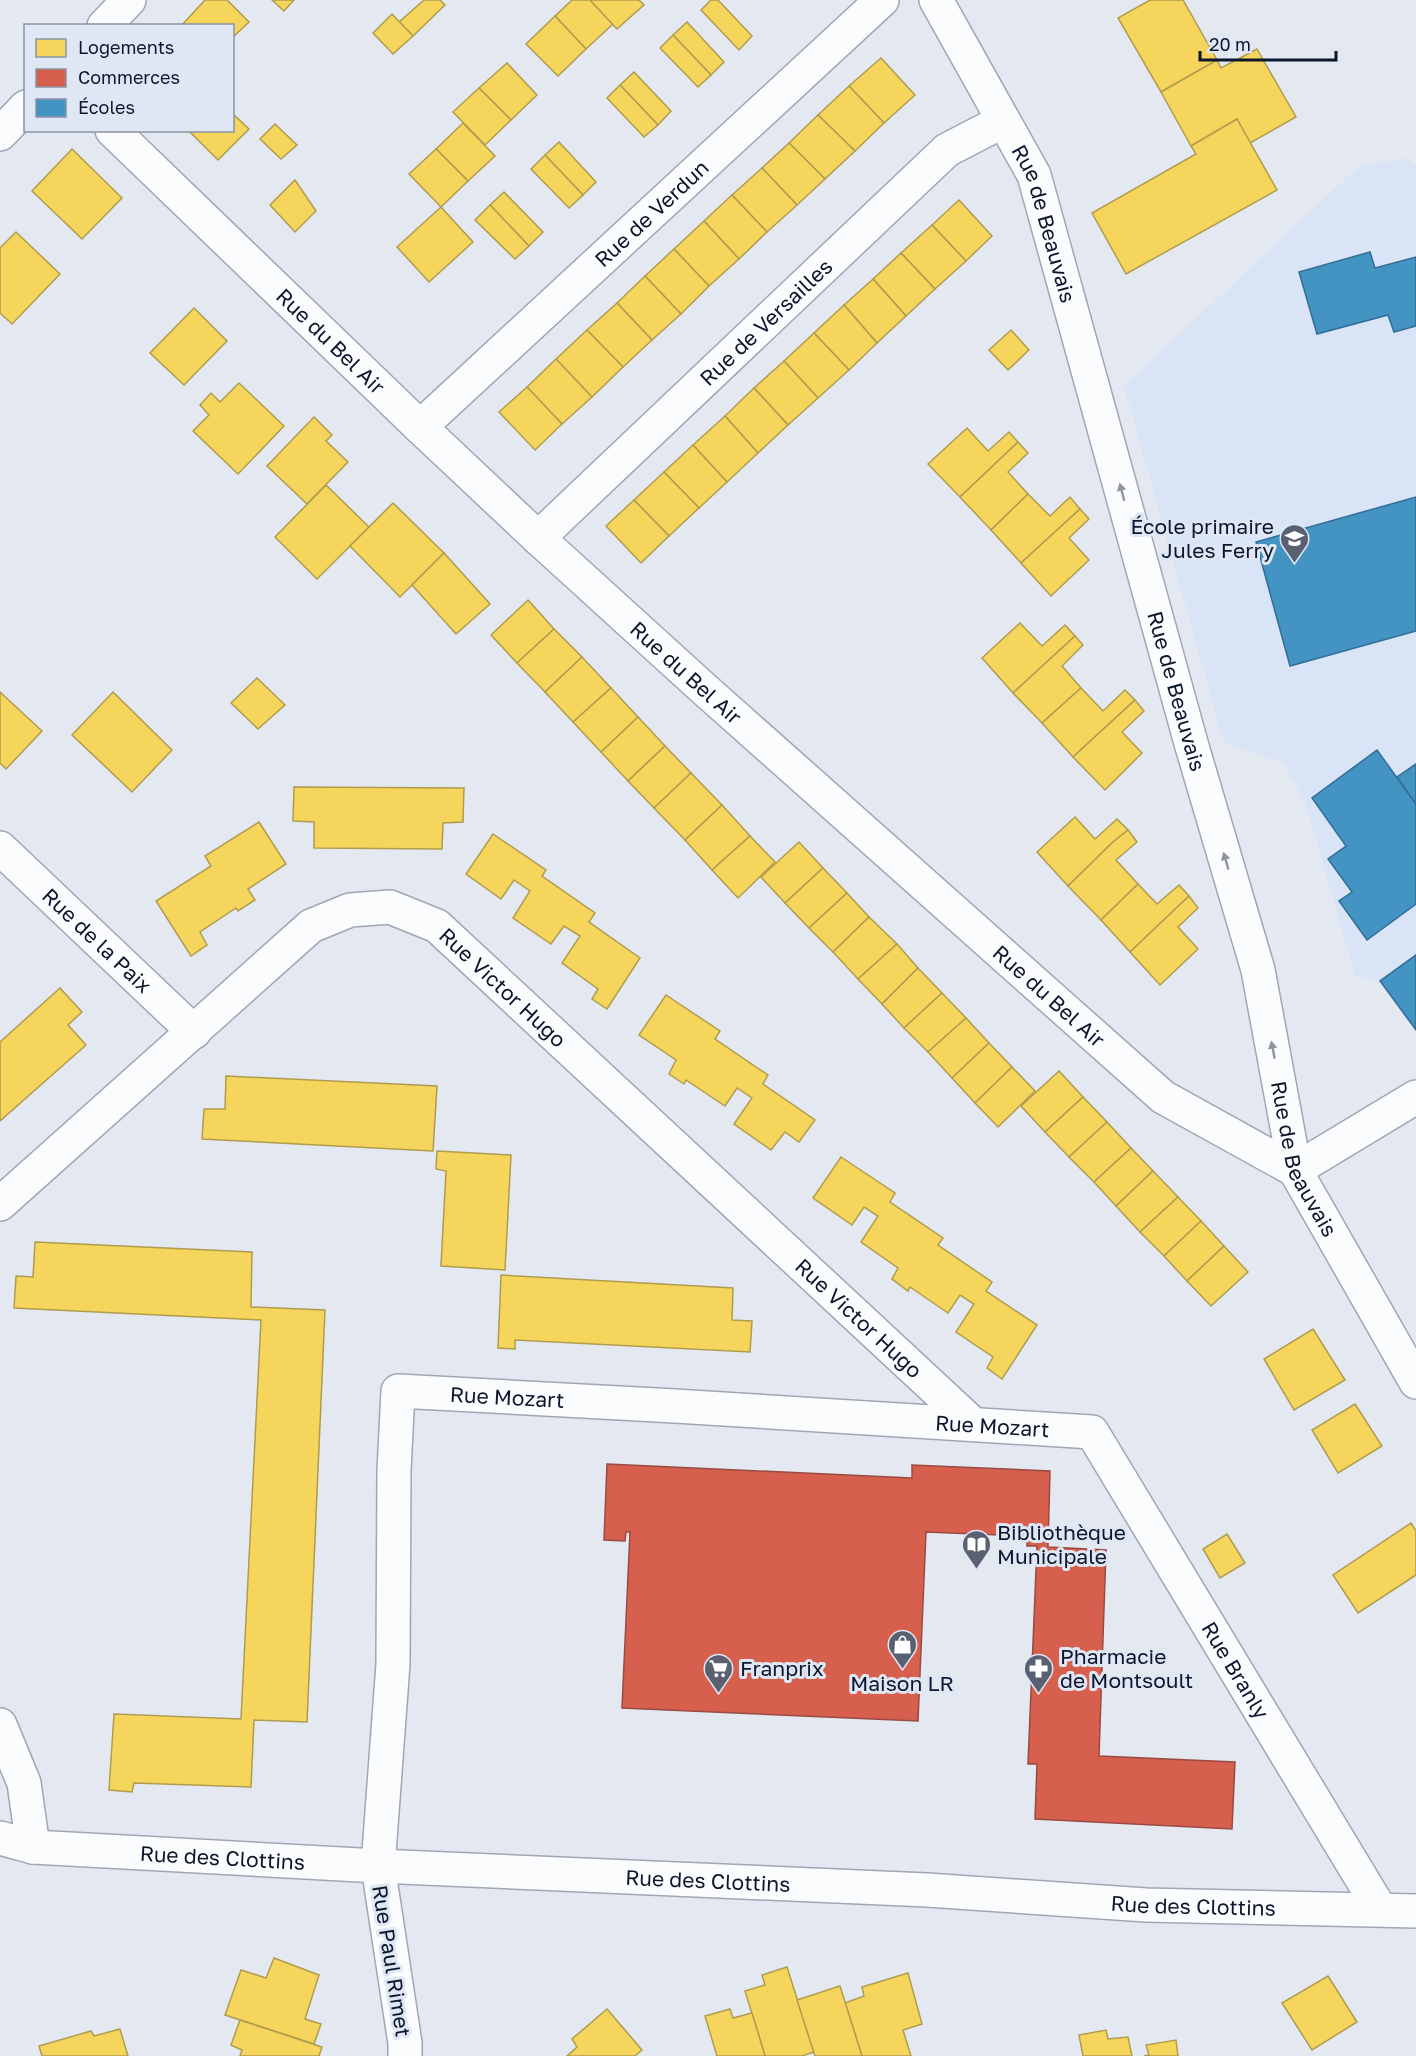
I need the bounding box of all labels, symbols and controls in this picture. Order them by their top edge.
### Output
legend [24,24,234,132]
scale bar [1200,24,1336,62]
text: 20 m [1209,33,1251,55]
text: Logements [78,36,174,58]
text: Commerces [78,66,180,88]
text: Écoles [78,96,135,118]
street label: Rue de Beauvais [1006,140,1082,306]
street label: Rue de Verdun [589,154,714,272]
street label: Rue de Versailles [694,253,837,391]
street label: Rue du Bel Air [271,283,391,399]
one-way arrow [1117,483,1126,501]
place label: École primaire Jules Ferry [1130,513,1274,563]
school or university icon: École primaire Jules Ferry [1279,522,1311,564]
street label: Rue de Beauvais [1142,608,1212,774]
street label: Rue du Bel Air [625,616,747,729]
one-way arrow [1221,852,1230,870]
street label: Rue de la Paix [37,882,158,998]
street label: Rue Victor Hugo [434,922,572,1052]
street label: Rue du Bel Air [988,939,1110,1052]
one-way arrow [1268,1041,1277,1060]
street label: Rue de Beauvais [1266,1079,1343,1241]
street label: Rue Victor Hugo [790,1253,928,1383]
street label: Rue Mozart [449,1381,565,1413]
street label: Rue Mozart [934,1409,1050,1442]
place label: Bibliothèque Municipale [997,1519,1126,1569]
library icon: Bibliothèque Municipale [960,1528,992,1570]
street label: Rue Branly [1196,1617,1275,1724]
shop icon: Maison LR [886,1628,918,1670]
place label: Pharmacie de Montsoult [1060,1643,1193,1693]
supermarket icon: Franprix [703,1652,735,1694]
pharmacy icon: Pharmacie de Montsoult [1023,1652,1055,1694]
place label: Franprix [740,1655,824,1681]
place label: Maison LR [850,1670,954,1696]
street label: Rue des Clottins [139,1840,306,1875]
street label: Rue des Clottins [625,1864,791,1897]
street label: Rue Paul Rimet [367,1883,417,2039]
street label: Rue des Clottins [1110,1890,1276,1921]

